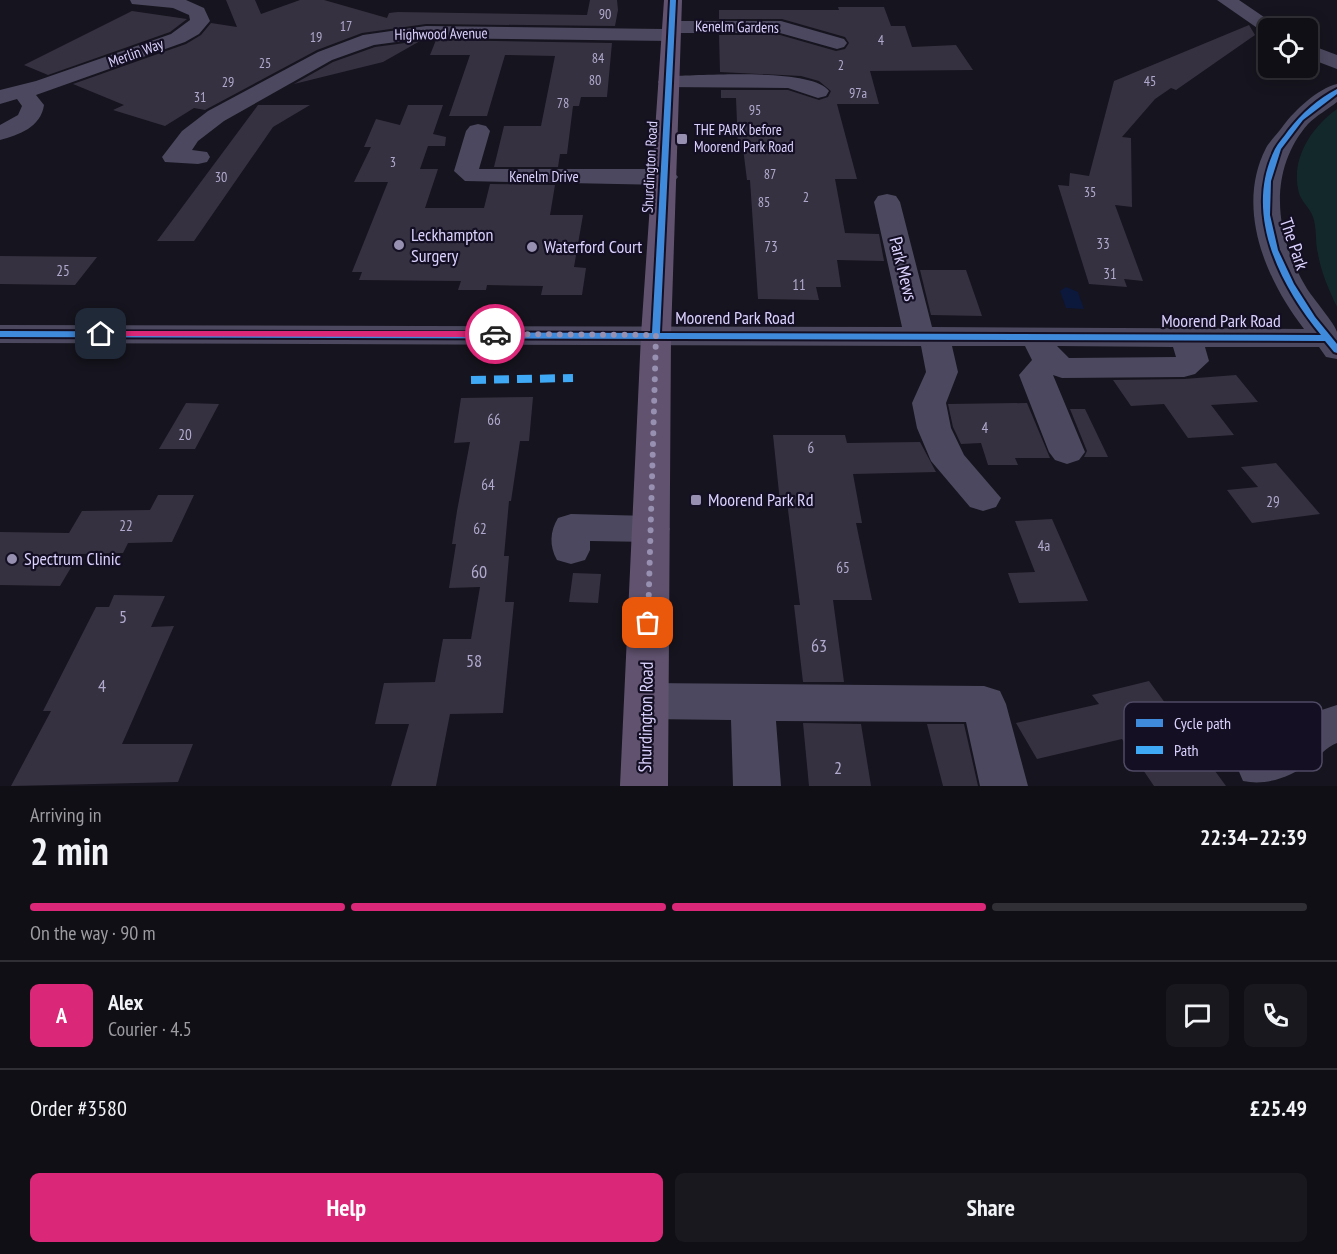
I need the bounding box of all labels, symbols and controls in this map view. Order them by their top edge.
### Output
house number: 90 [599,5,611,23]
street label: Kenelm Gardens [695,16,779,37]
house number: 17 [340,17,352,35]
map controls [1258,18,1318,78]
button: locate [1258,18,1318,78]
street label: Highwood Avenue [394,23,488,44]
house number: 19 [310,28,322,46]
house number: 4 [878,31,885,49]
street label: Merlin Way [106,34,166,71]
house number: 84 [592,49,605,67]
house number: 25 [259,54,271,72]
house number: 2 [838,56,844,74]
house number: 80 [589,71,601,89]
house number: 45 [1144,72,1156,90]
house number: 29 [222,73,234,91]
house number: 97a [849,84,867,102]
house number: 31 [194,88,206,106]
house number: 78 [557,94,569,112]
house number: 95 [749,101,761,119]
street label: Shurdington Road [638,120,661,214]
place label: THE PARK before Moorend Park Road [694,120,794,156]
marker: THE PARK before Moorend Park Road [675,132,689,146]
house number: 3 [390,153,396,171]
house number: 87 [764,165,776,183]
street label: Kenelm Drive [509,167,579,186]
house number: 30 [215,168,227,186]
house number: 35 [1084,183,1096,201]
house number: 2 [803,188,809,206]
house number: 85 [758,193,770,211]
street label: The Park [1275,215,1314,273]
place label: Leckhampton Surgery [411,223,494,267]
street label: Park Mews [884,234,923,303]
house number: 33 [1096,234,1110,253]
place label: Waterford Court [544,235,642,258]
house number: 73 [764,237,778,256]
marker: Leckhampton Surgery [392,238,406,252]
marker: Waterford Court [525,240,539,254]
house number: 25 [56,261,70,280]
house number: 31 [1103,264,1117,283]
house number: 11 [792,275,806,294]
courier [465,304,525,364]
street label: Moorend Park Road [675,306,795,329]
pin [75,308,126,359]
street label: Moorend Park Road [1161,309,1281,332]
icon: home [84,317,117,350]
icon: car [479,318,512,351]
house number: 66 [487,410,501,429]
house number: 4 [982,418,989,437]
house number: 20 [178,425,192,444]
house number: 6 [808,438,815,457]
house number: 64 [481,475,495,494]
place label: Moorend Park Rd [708,488,813,511]
house number: 29 [1266,492,1280,511]
marker: Moorend Park Rd [689,493,703,507]
house number: 22 [119,516,133,535]
house number: 62 [473,519,487,538]
house number: 4a [1038,536,1050,555]
place label: Spectrum Clinic [24,547,122,570]
marker: Spectrum Clinic [5,552,19,566]
house number: 65 [836,558,850,577]
house number: 60 [471,560,487,583]
pin [622,597,673,648]
house number: 5 [119,605,127,628]
icon: bag [631,606,664,639]
house number: 63 [811,634,827,657]
house number: 58 [466,649,482,672]
street label: Shurdington Road [633,661,658,773]
house number: 4 [98,674,106,697]
legend [1124,702,1322,771]
text: Cycle path [1174,713,1231,733]
text: Path [1174,740,1199,760]
house number: 2 [834,756,842,779]
text: Arriving in [30,802,102,828]
text: 22:34–22:39 [1200,823,1307,851]
text: 2 min [30,825,109,876]
text: On the way · 90 m [30,920,156,946]
button: chat [1166,984,1229,1047]
button: phone [1244,984,1307,1047]
text: Alex [108,988,143,1016]
text: A [56,1001,67,1029]
text: Courier · 4.5 [108,1016,192,1042]
text: Order #3580 [30,1094,127,1122]
text: £25.49 [1250,1094,1307,1122]
button: Help [30,1173,663,1242]
button: Share [675,1173,1307,1242]

